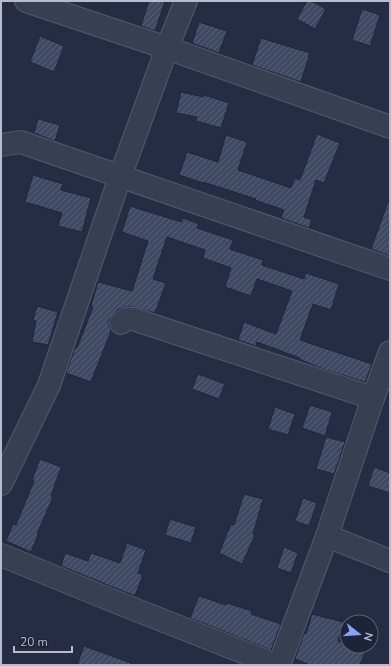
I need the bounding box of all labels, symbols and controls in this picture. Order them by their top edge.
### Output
north arrow [339,614,379,654]
scale bar [14,628,72,654]
text: N [360,631,376,643]
text: 20 m [20,634,48,650]

